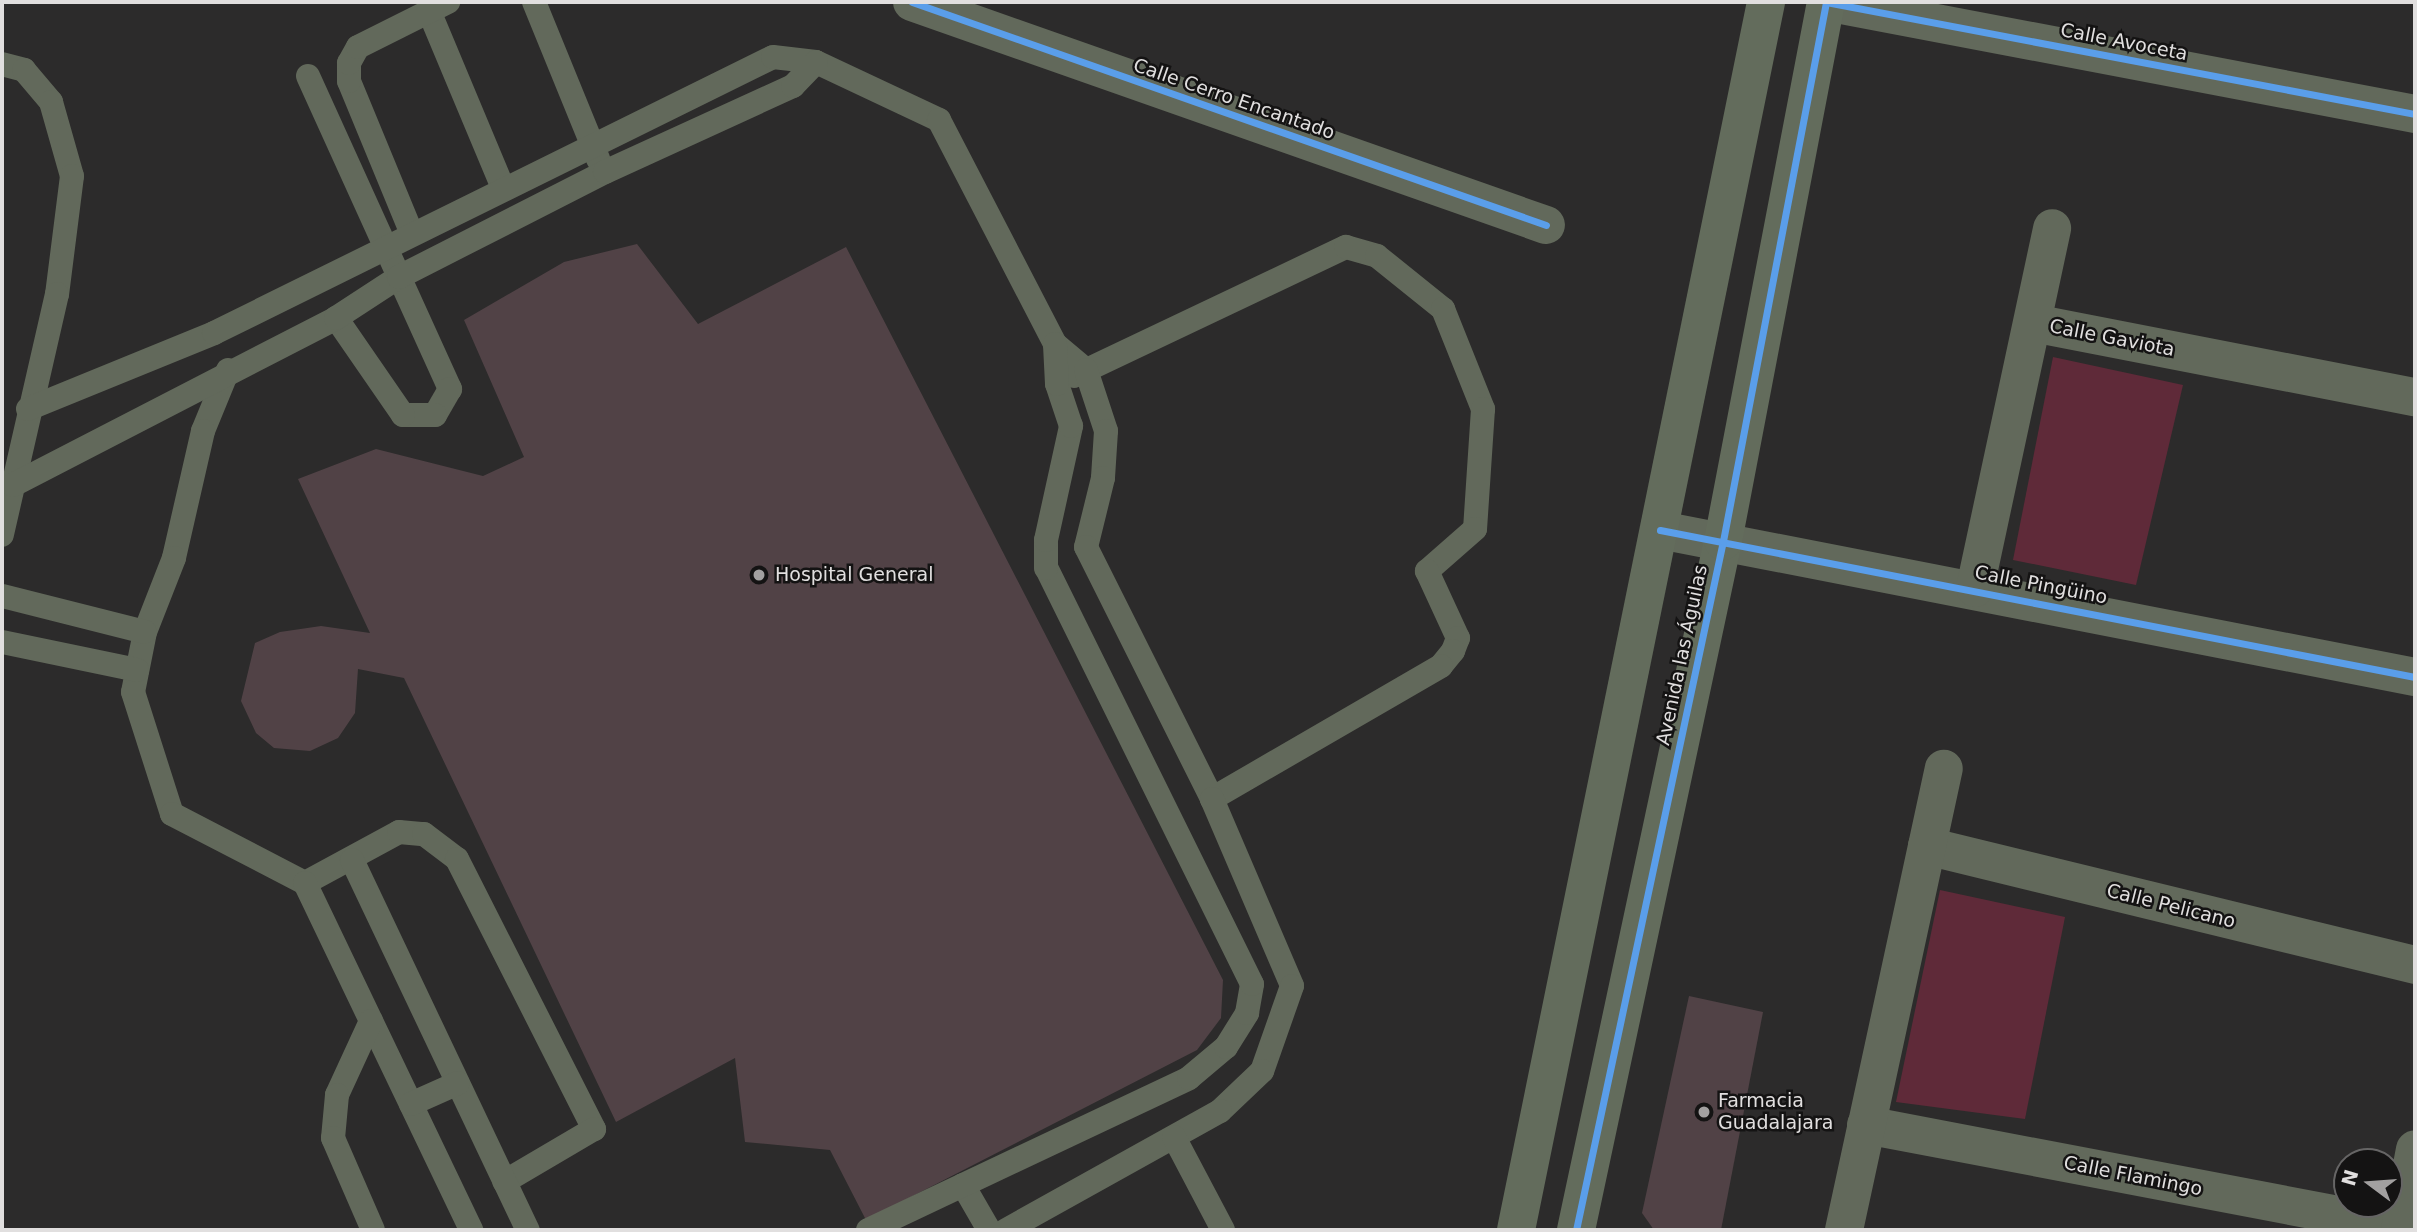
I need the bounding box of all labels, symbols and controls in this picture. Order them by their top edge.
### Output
street label: Calle Avoceta [2058,18,2190,66]
street label: Calle Cerro Encantado [1130,54,1338,144]
street label: Calle Gaviota [2048,315,2176,361]
street label: Calle Pingüino [1973,561,2109,609]
street label: Avenida las Águilas [1652,563,1712,747]
place label: Hospital General [775,564,933,586]
marker: Hospital General [749,565,769,585]
street label: Calle Pelicano [2104,879,2238,933]
place label: Farmacia Guadalajara [1718,1090,1833,1134]
marker: Farmacia Guadalajara [1696,1104,1712,1120]
north arrow [2333,1148,2403,1218]
street label: Calle Flamingo [2062,1151,2204,1201]
text: N [2337,1167,2363,1188]

